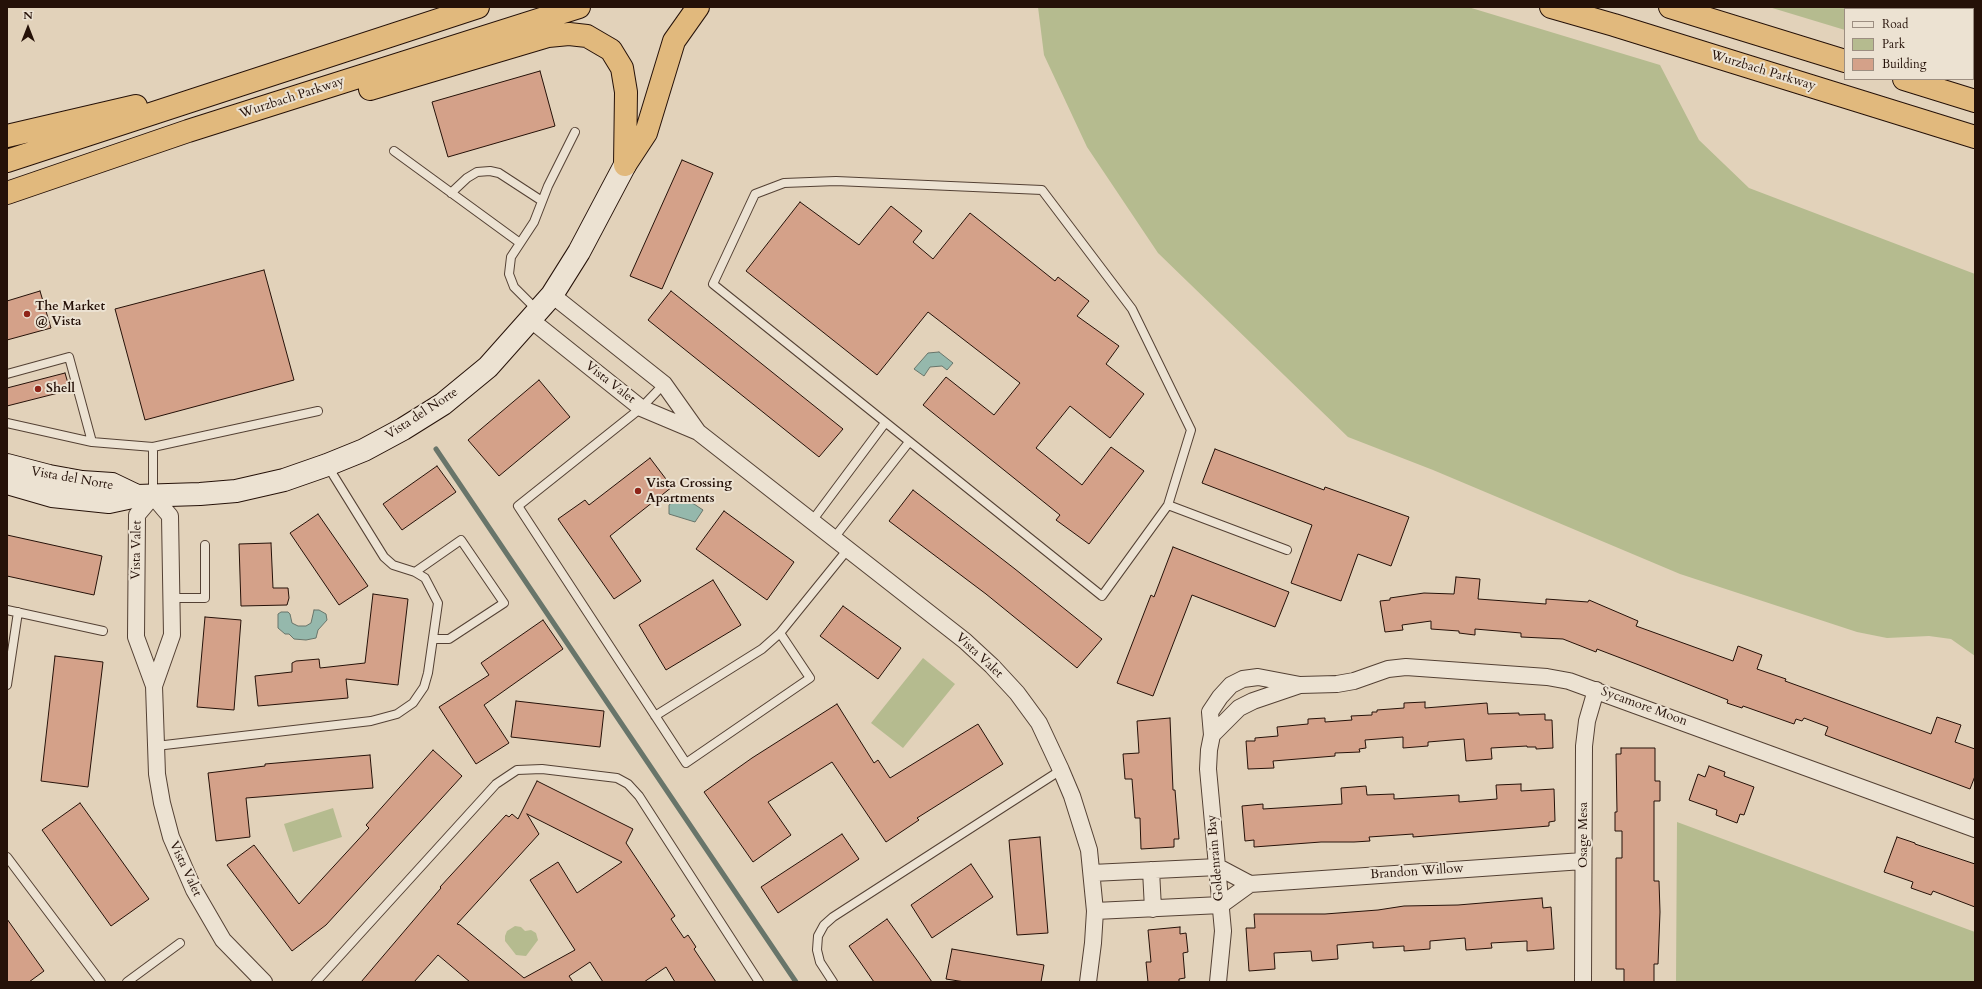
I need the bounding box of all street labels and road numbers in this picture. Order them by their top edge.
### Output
street label: Wurzbach Parkway [1709,48,1817,94]
street label: Wurzbach Parkway [238,74,346,122]
street label: Vista Valet [582,359,638,407]
street label: Vista del Norte [383,385,461,443]
street label: Vista del Norte [30,464,114,494]
street label: Vista Valet [129,520,145,580]
street label: Vista Valet [952,630,1006,682]
street label: Sycamore Moon [1599,684,1689,730]
street label: Osage Mesa [1576,802,1592,868]
street label: Goldenrain Bay [1204,814,1228,902]
street label: Vista Valet [165,839,205,899]
street label: Brandon Willow [1370,861,1464,883]

